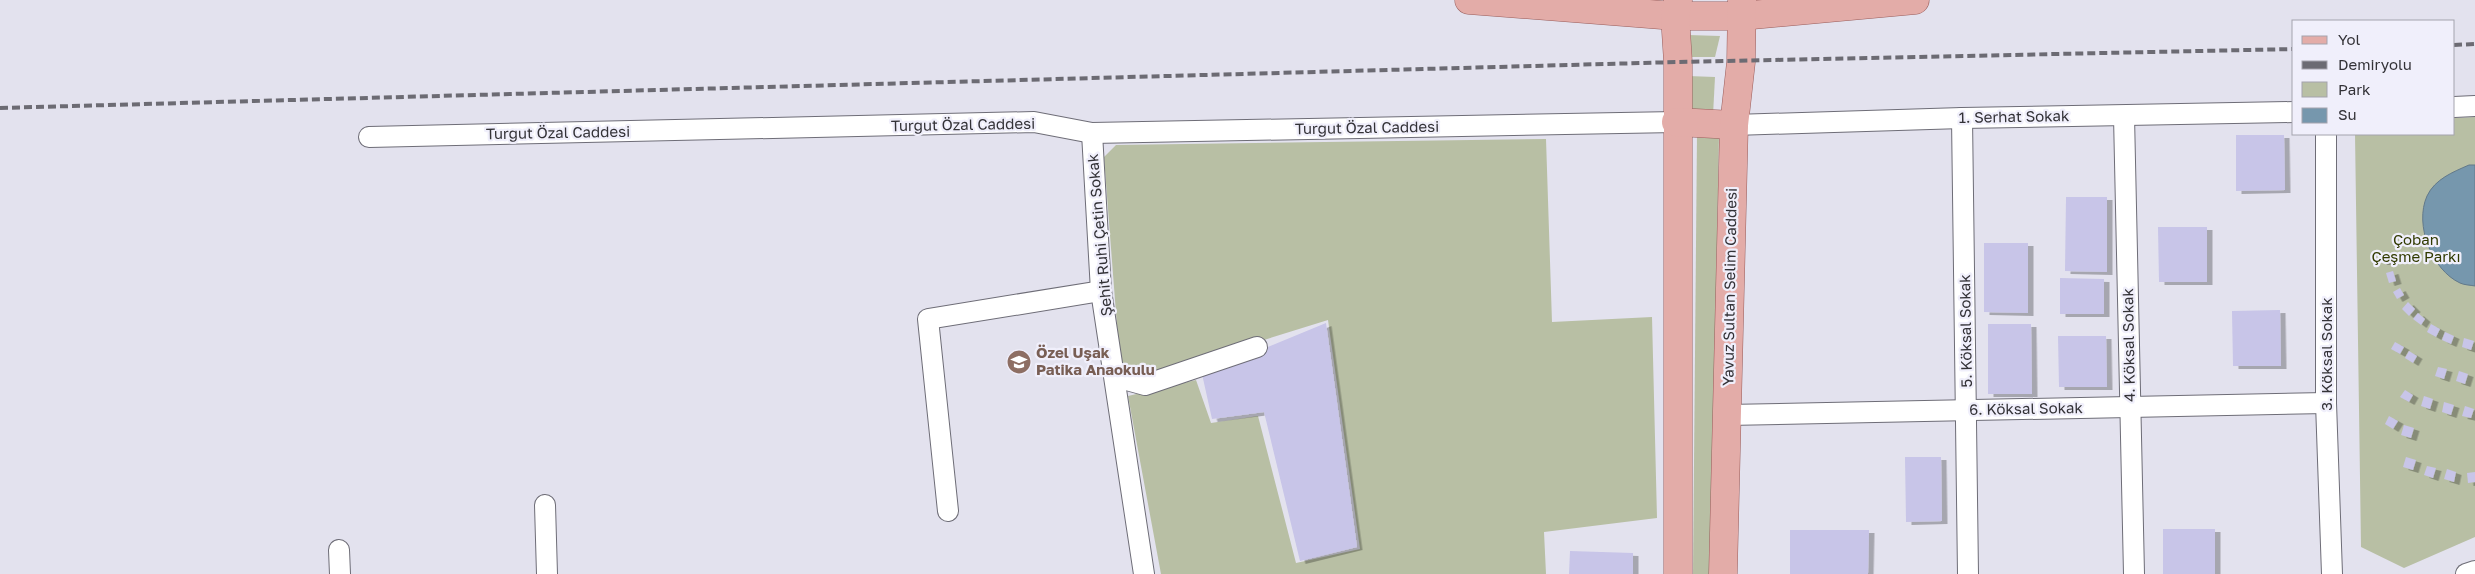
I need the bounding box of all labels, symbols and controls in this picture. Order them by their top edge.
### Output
legend [2292,20,2455,135]
text: Yol [2338,30,2360,48]
text: Demiryolu [2338,55,2412,73]
text: Park [2338,80,2371,98]
text: Su [2338,105,2357,123]
street label: 1. Serhat Sokak [1958,106,2070,126]
street label: Turgut Özal Caddesi [891,114,1035,134]
street label: Turgut Özal Caddesi [1295,117,1439,137]
street label: Turgut Özal Caddesi [486,122,630,142]
street label: Şehit Ruhi Çetin Sokak [1083,153,1115,317]
street label: Yavuz Sultan Selim Caddesi [1718,188,1740,386]
park label: Çoban Çeşme Parkı [2371,230,2461,265]
street label: 5. Köksal Sokak [1955,274,1975,388]
street label: 4. Köksal Sokak [2118,287,2138,402]
street label: 3. Köksal Sokak [2317,297,2335,411]
place label: Özel Uşak Patika Anaokulu [1036,343,1155,378]
school or university icon: Özel Uşak Patika Anaokulu [1006,349,1032,375]
street label: 6. Köksal Sokak [1969,398,2084,418]

